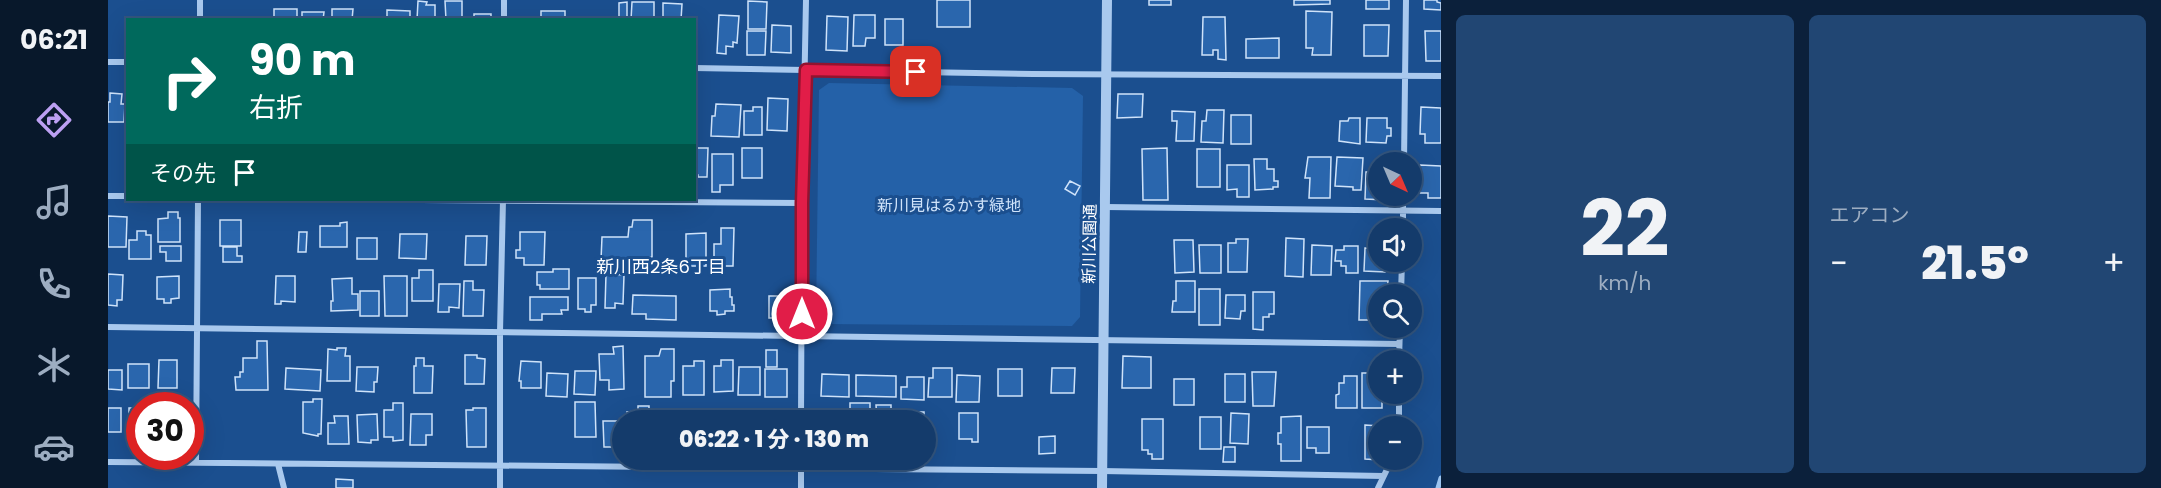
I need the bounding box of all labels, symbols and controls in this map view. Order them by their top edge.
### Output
text: 06:21 [20,21,88,58]
text: 90 m [249,31,356,90]
icon: right [150,42,228,120]
pin [890,46,941,97]
icon: arrive [899,55,932,88]
text: 右折 [249,89,303,126]
icon: directions [33,99,75,141]
north arrow [1368,152,1422,206]
map controls [1368,152,1422,470]
icon: arrive [228,156,261,189]
text: その先 [150,158,216,189]
text: 22 [1580,174,1669,283]
icon: music [33,181,75,223]
park label: 新川見はるかす緑地 [877,194,1021,217]
text: エアコン [1830,201,1910,229]
street label: 新川公園通 [1077,204,1102,284]
button: sound [1368,218,1422,272]
text: 21.5° [1921,232,2029,295]
text: − [1830,240,1848,287]
text: + [2102,240,2125,287]
district label: 新川西2条6丁目 [596,254,726,279]
icon: phone [33,263,75,305]
text: km/h [1598,269,1651,297]
position arrow [770,282,834,346]
button: search [1368,284,1422,338]
icon: climate [33,344,75,386]
button: + [1368,350,1422,404]
speed limit sign: 30 [126,392,204,470]
button: − [1368,416,1422,470]
text: 06:22 · 1 分 · 130 m [679,424,869,455]
icon: car [33,426,75,468]

